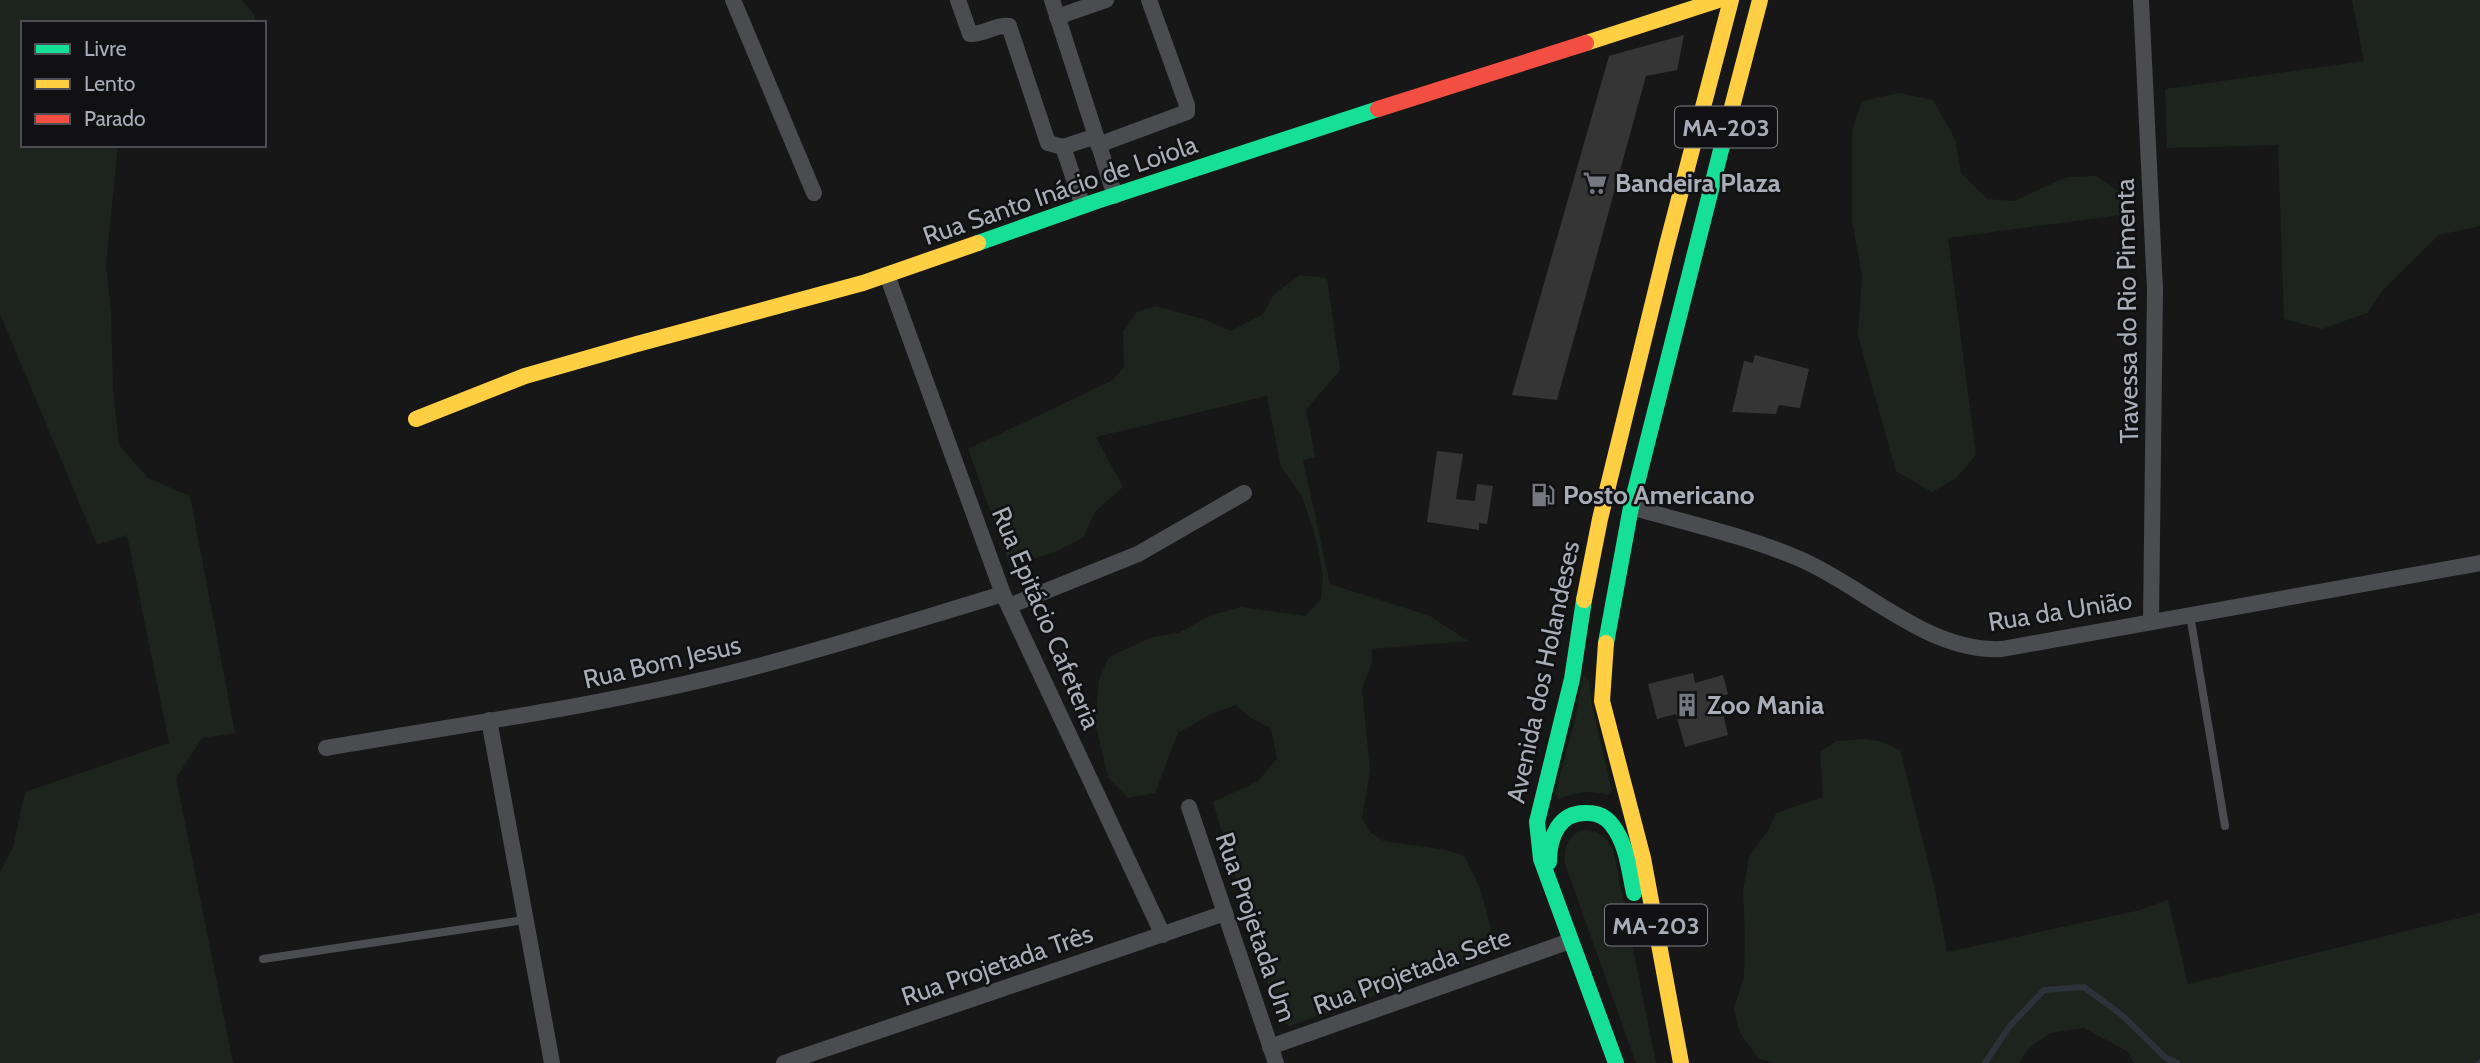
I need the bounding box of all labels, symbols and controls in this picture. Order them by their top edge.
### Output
legend [21,21,266,147]
text: Livre [84,36,127,61]
text: Lento [84,71,135,96]
text: Parado [84,106,146,131]
road number: MA-203 [1675,106,1777,148]
street label: Rua Santo Inácio de Loiola [919,128,1202,252]
place label: Bandeira Plaza [1615,167,1781,199]
supermarket icon: Bandeira Plaza [1581,169,1609,197]
street label: Travessa do Rio Pimenta [2109,178,2145,444]
place label: Posto Americano [1563,479,1755,511]
fuel station icon: Posto Americano [1529,481,1557,509]
street label: Rua Epitácio Cafeteria [985,502,1108,734]
street label: Avenida dos Holandeses [1500,538,1586,806]
street label: Rua da União [1986,584,2134,638]
street label: Rua Bom Jesus [580,628,744,696]
place label: Zoo Mania [1707,689,1824,721]
building icon: Zoo Mania [1673,691,1701,719]
street label: Rua Projetada Um [1209,828,1303,1026]
road number: MA-203 [1605,904,1707,945]
street label: Rua Projetada Três [897,917,1097,1013]
street label: Rua Projetada Sete [1309,920,1515,1022]

